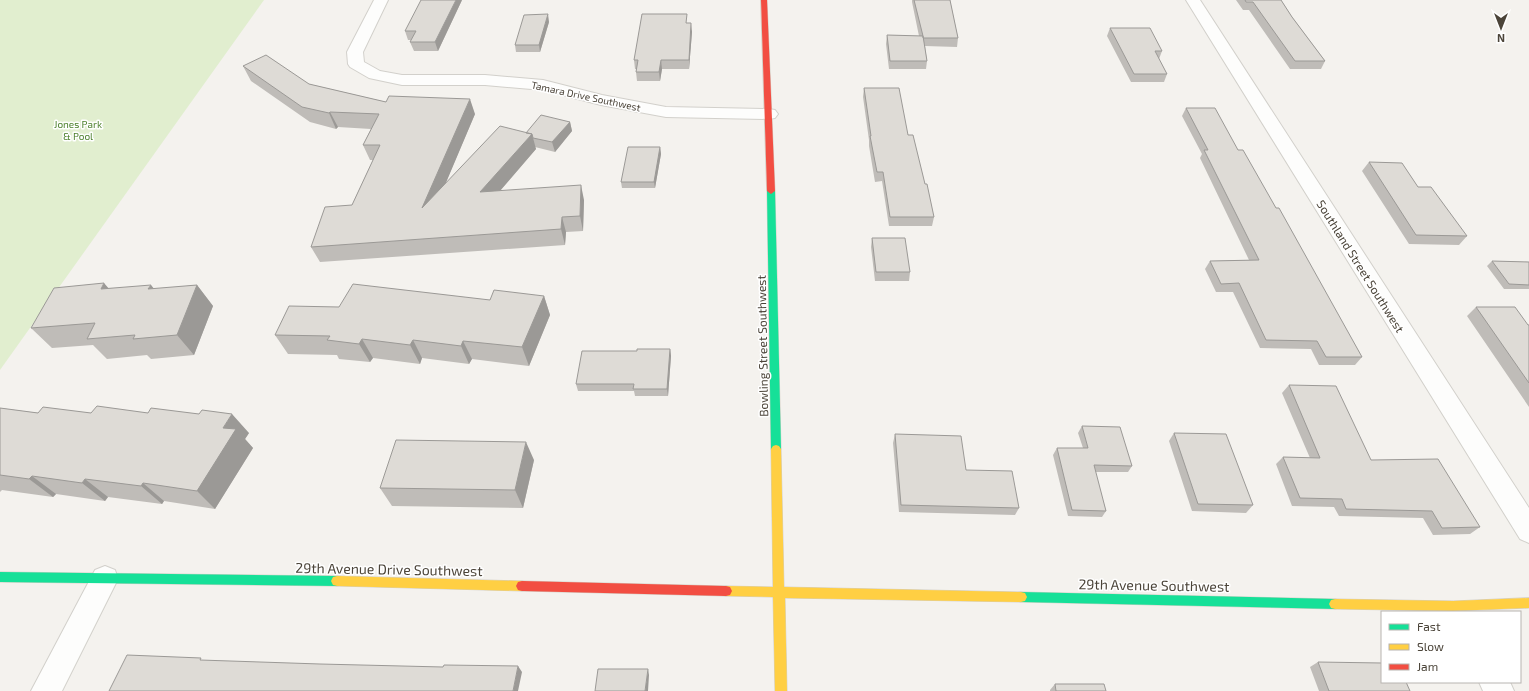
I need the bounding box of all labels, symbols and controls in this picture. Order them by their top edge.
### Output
north arrow [1481,8,1521,48]
text: N [1497,32,1505,45]
street label: Tamara Drive Southwest [530,79,642,113]
park label: Jones Park & Pool [54,118,102,142]
street label: Southland Street Southwest [1314,197,1408,335]
street label: Bowling Street Southwest [754,275,770,417]
street label: 29th Avenue Drive Southwest [295,559,483,579]
street label: 29th Avenue Southwest [1078,575,1230,595]
legend [1381,611,1521,683]
text: Fast [1417,619,1441,633]
text: Slow [1417,639,1444,653]
text: Jam [1417,659,1438,673]

